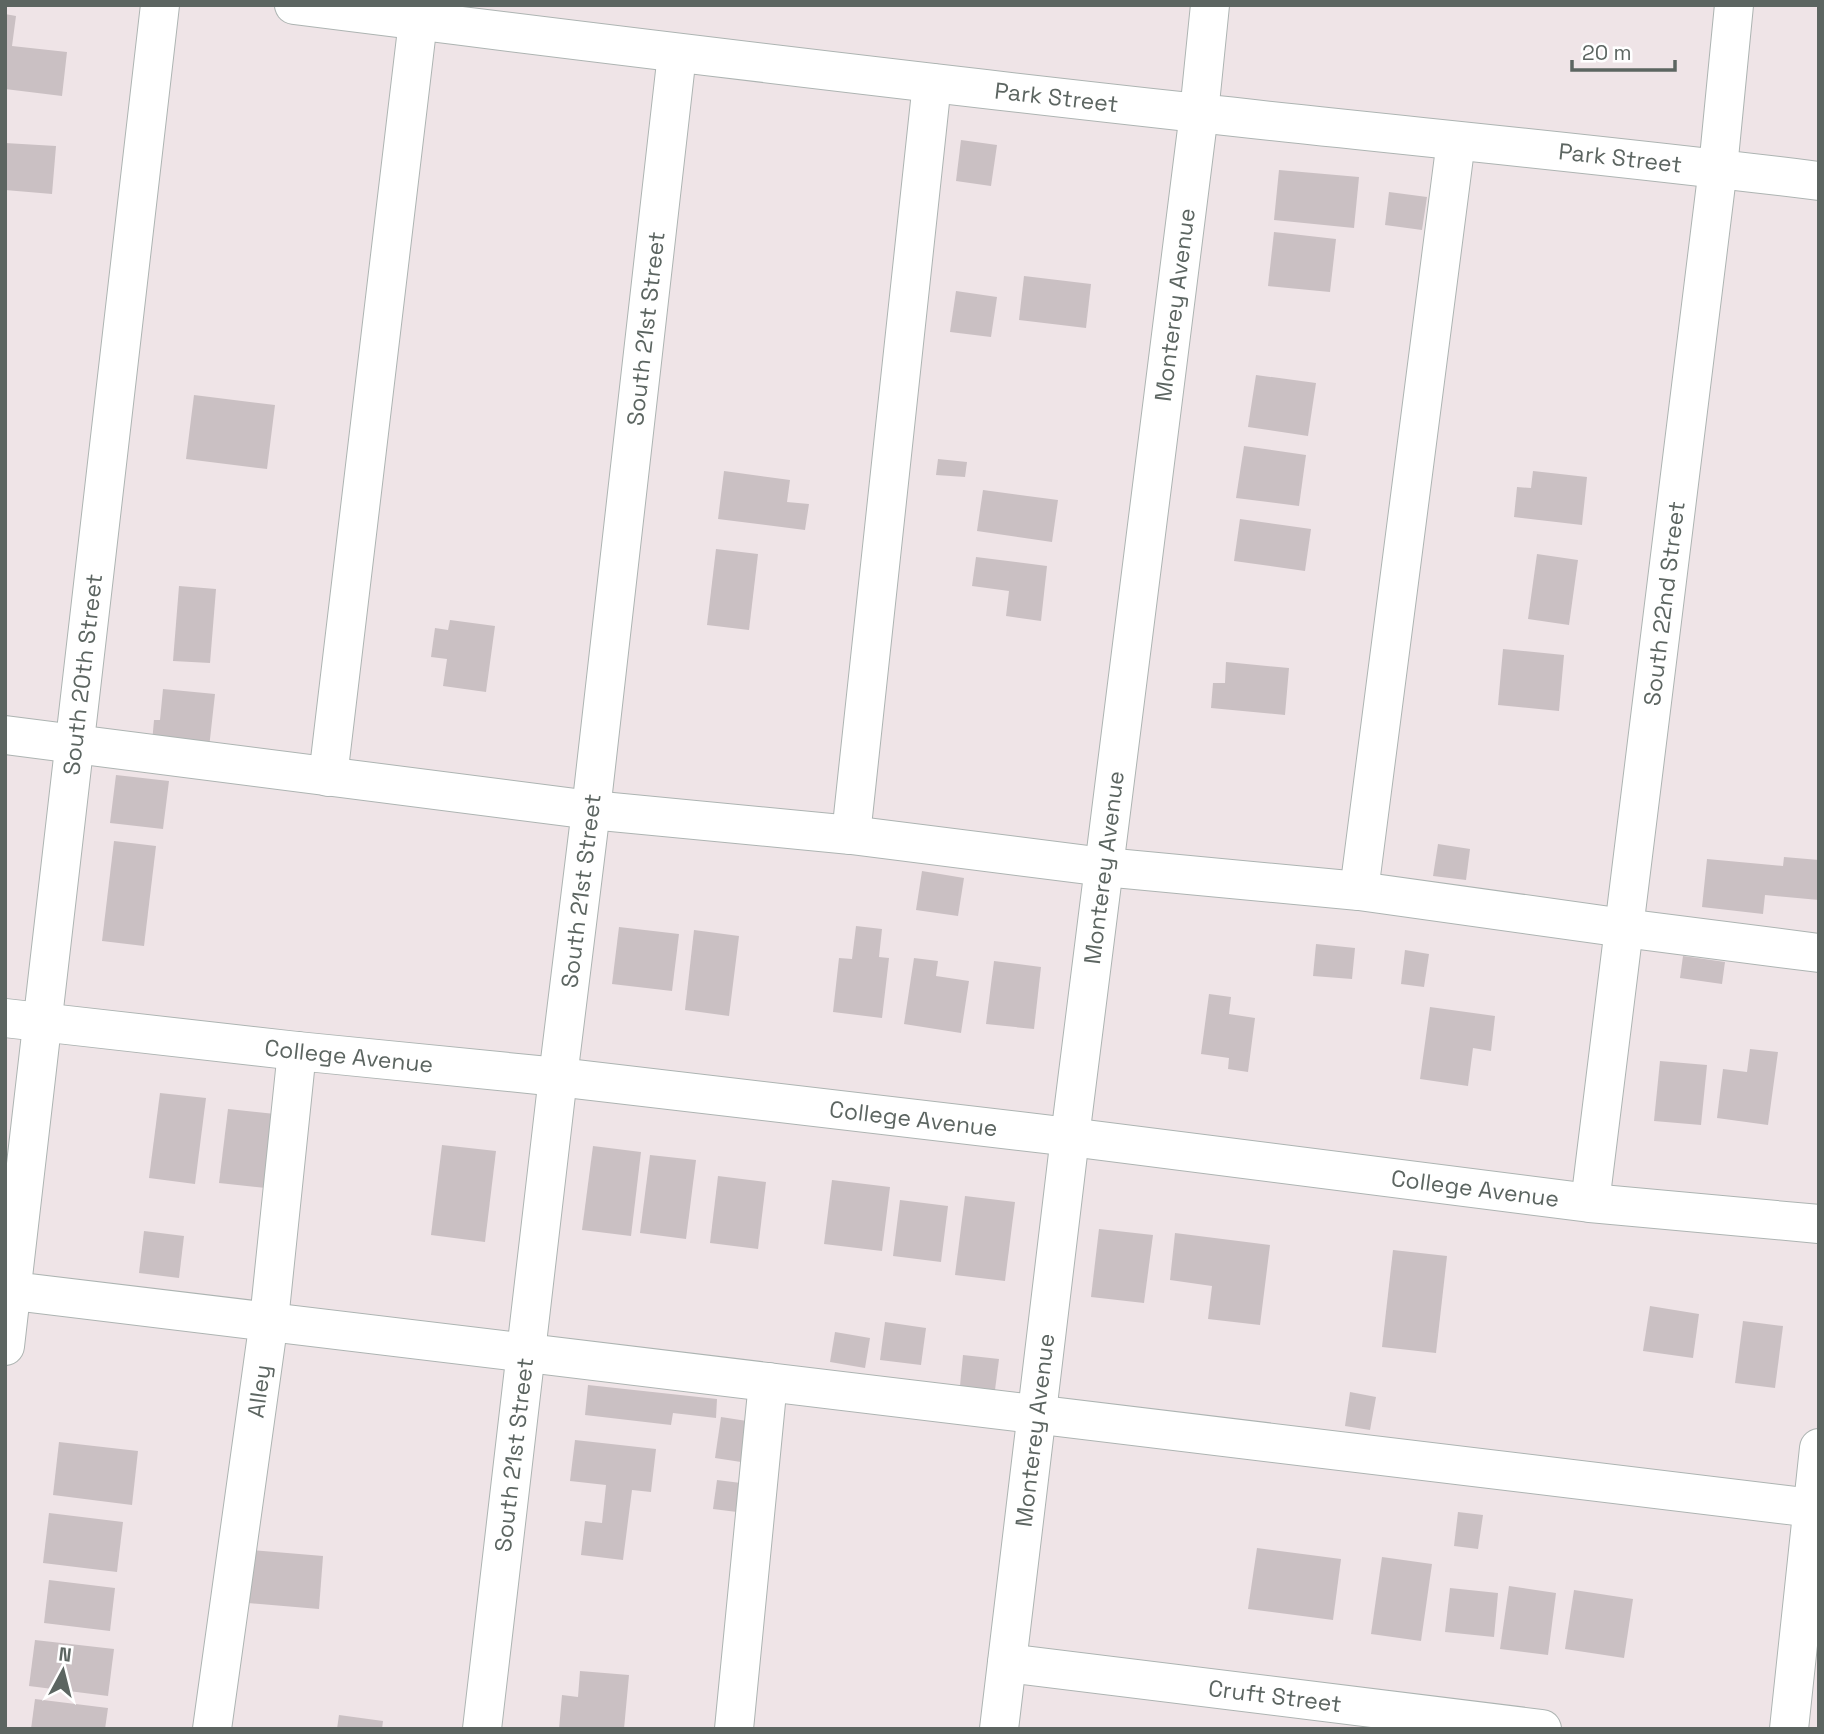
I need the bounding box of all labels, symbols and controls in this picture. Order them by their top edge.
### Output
scale bar [1572,28,1675,72]
text: 20 m [1582,39,1632,66]
street label: Park Street [993,75,1120,119]
street label: Park Street [1557,136,1684,180]
street label: Monterey Avenue [1148,206,1202,403]
street label: South 21st Street [620,230,672,427]
street label: South 22nd Street [1637,500,1692,708]
street label: South 20th Street [56,572,109,777]
street label: Monterey Avenue [1077,769,1131,966]
street label: South 21st Street [554,792,608,990]
street label: College Avenue [263,1032,435,1079]
street label: College Avenue [828,1094,999,1143]
street label: College Avenue [1389,1163,1561,1214]
street label: Monterey Avenue [1008,1332,1061,1529]
street label: South 21st Street [488,1356,540,1554]
street label: Alley [241,1363,278,1420]
north arrow [28,1636,98,1706]
text: N [57,1641,73,1668]
street label: Cruft Street [1207,1673,1343,1719]

